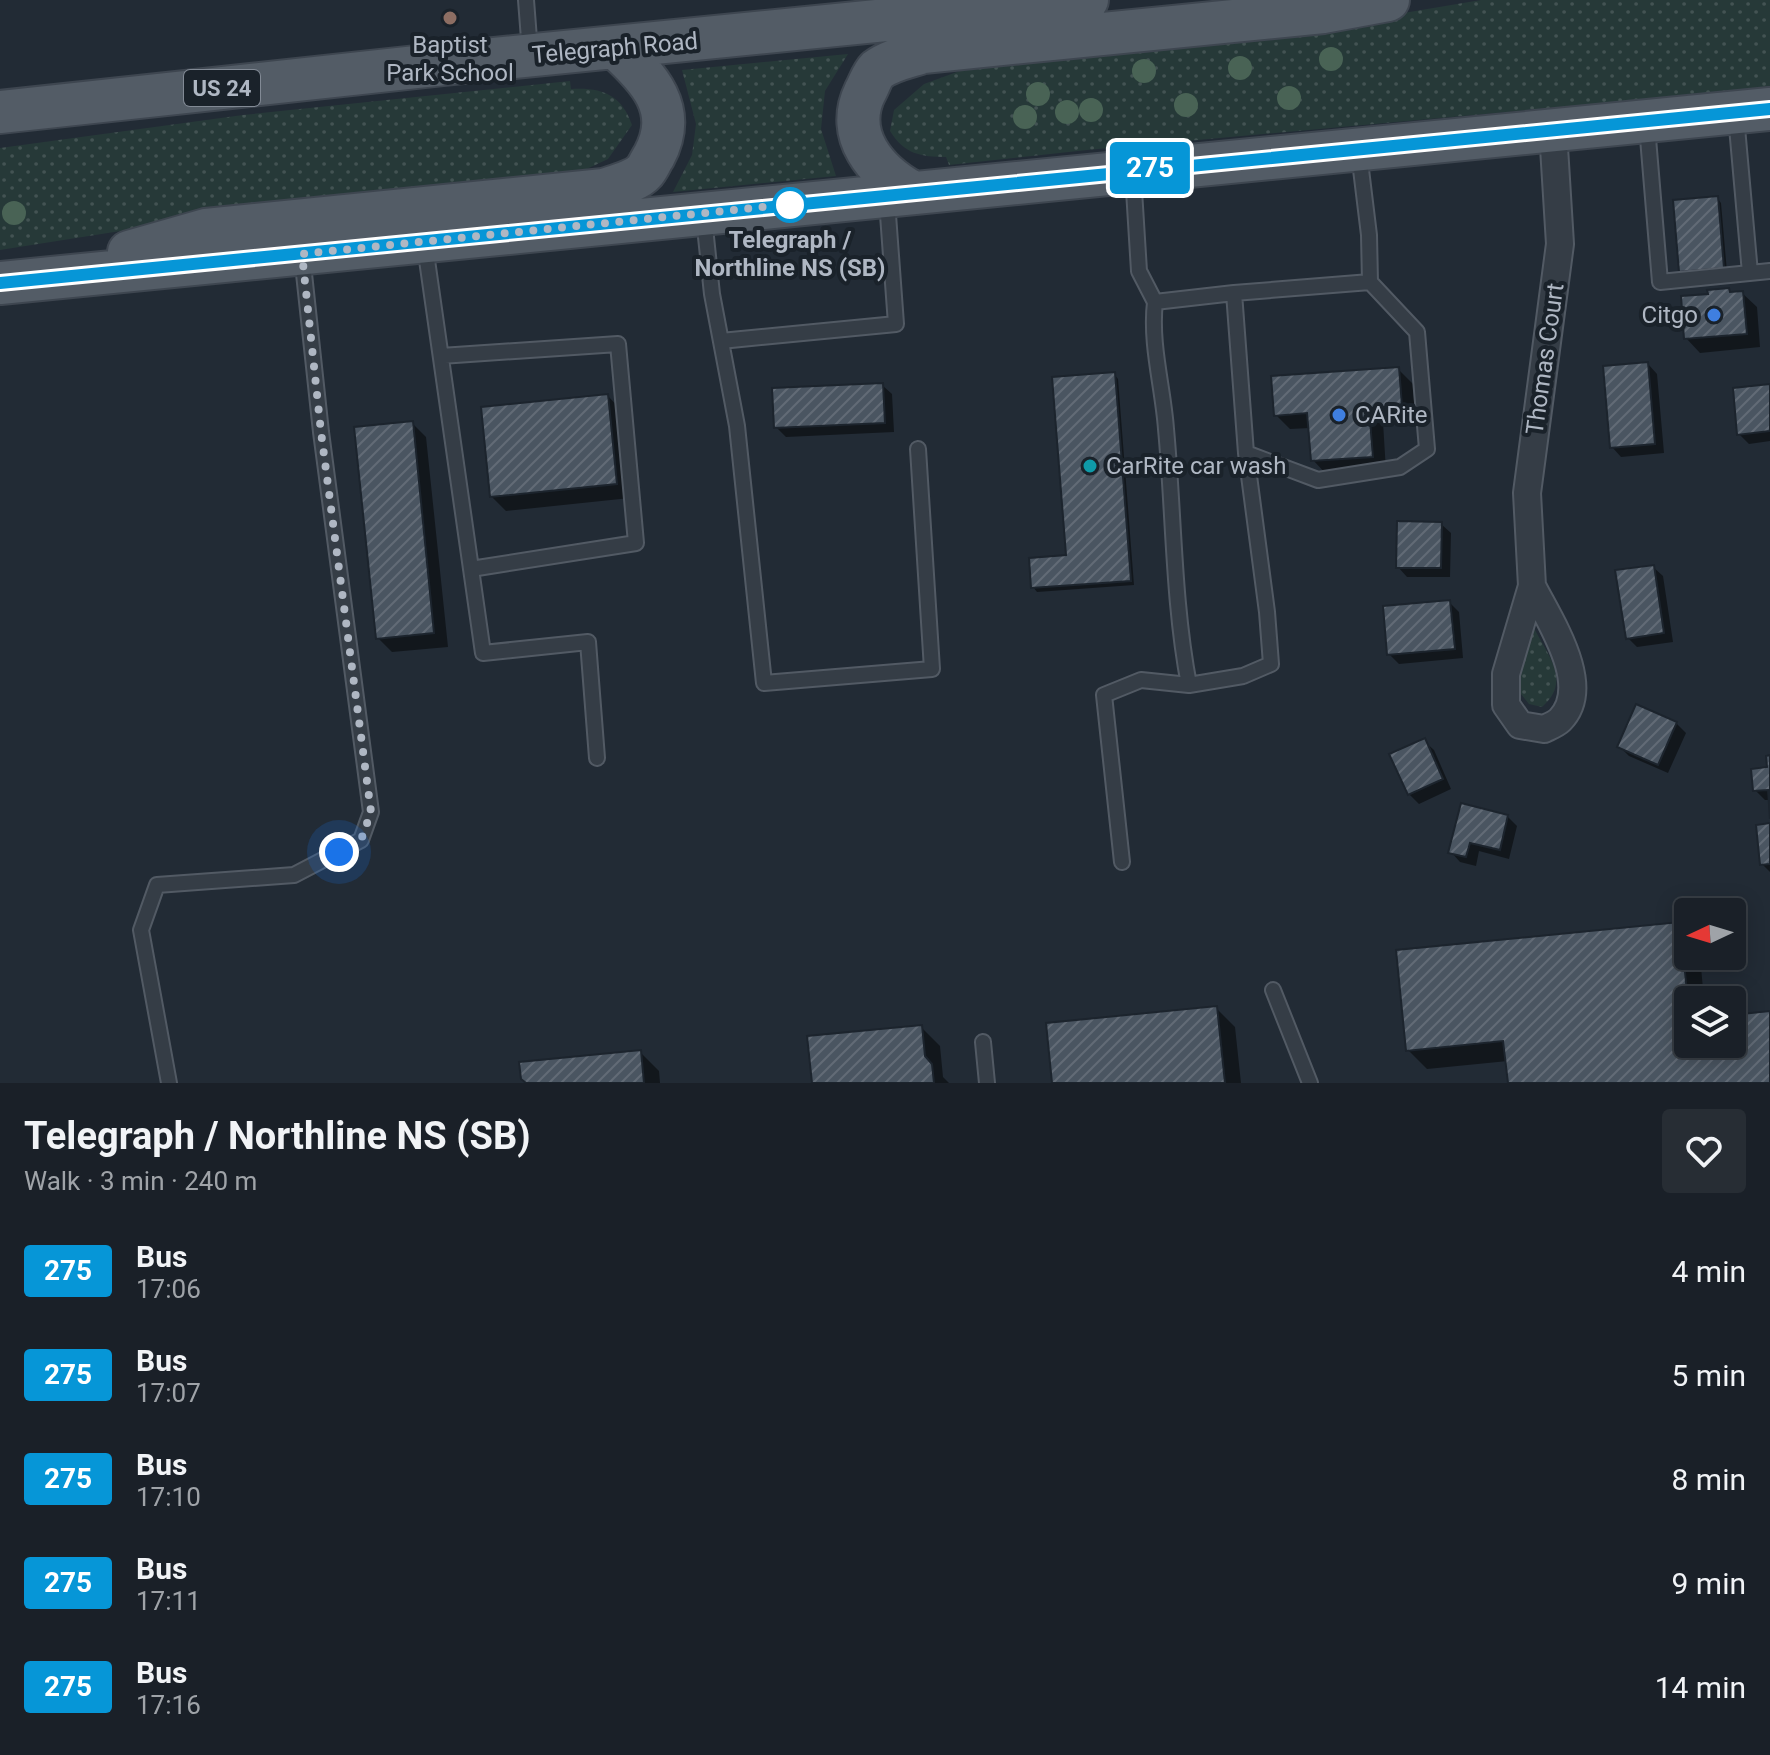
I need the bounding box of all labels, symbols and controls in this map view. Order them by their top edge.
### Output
marker: Baptist Park School [441,9,459,27]
street label: Telegraph Road [531,27,699,69]
place label: Baptist Park School [386,31,514,87]
road number: US 24 [184,70,260,106]
line badge: 275 [1104,142,1196,194]
text: 275 [1126,151,1174,184]
marker: Telegraph / Northline NS (SB) [773,188,807,222]
place label: Telegraph / Northline NS (SB) [694,226,886,282]
street label: Thomas Court [1521,281,1570,437]
place label: Citgo [1642,301,1698,329]
marker: Citgo [1705,306,1723,324]
place label: CARite [1355,401,1427,429]
marker: CARite [1330,406,1348,424]
place label: CarRite car wash [1106,452,1286,480]
marker: CarRite car wash [1081,457,1099,475]
your location [319,832,359,872]
north arrow [1674,898,1746,970]
map controls [1674,898,1746,1058]
button: layers [1674,986,1746,1058]
button: heart [1662,1109,1746,1193]
text: Telegraph / Northline NS (SB) [24,1114,530,1158]
text: Walk · 3 min · 240 m [24,1166,257,1196]
text: Bus [136,1239,187,1274]
text: 275 [44,1254,92,1287]
text: 4 min [1672,1254,1746,1289]
text: 17:06 [136,1274,201,1304]
text: Bus [136,1343,187,1378]
text: 275 [44,1358,92,1391]
text: 5 min [1672,1358,1746,1393]
text: 17:07 [136,1378,201,1408]
text: Bus [136,1447,187,1482]
text: 275 [44,1462,92,1495]
text: 8 min [1672,1462,1746,1497]
text: 17:10 [136,1482,201,1512]
text: Bus [136,1551,187,1586]
text: 275 [44,1566,92,1599]
text: 9 min [1672,1566,1746,1601]
text: 17:11 [136,1586,201,1616]
text: Bus [136,1655,187,1690]
text: 275 [44,1670,92,1703]
text: 14 min [1655,1670,1746,1705]
text: 17:16 [136,1690,201,1720]

